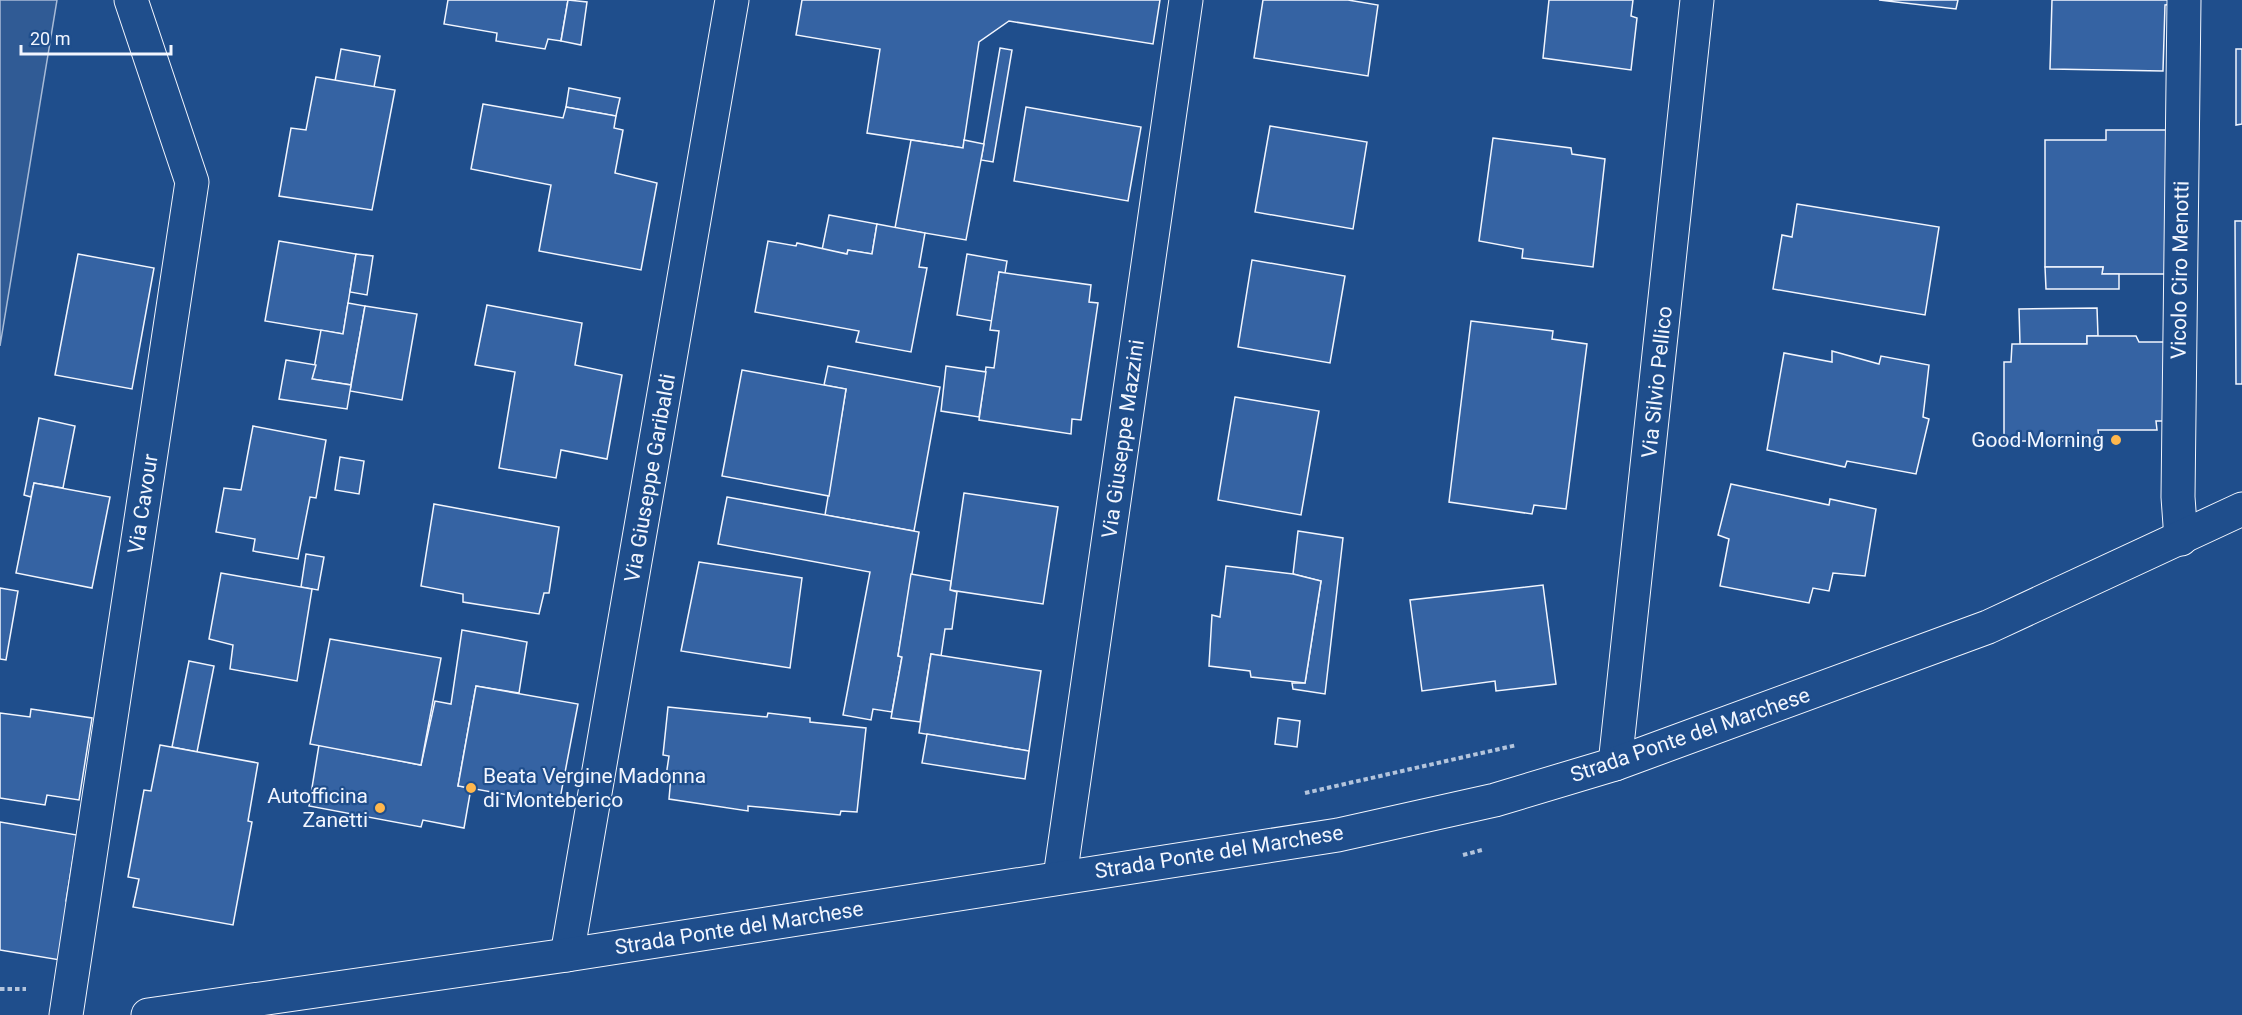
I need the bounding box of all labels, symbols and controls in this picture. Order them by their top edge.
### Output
scale bar [21,18,171,56]
text: 20 m [30,28,70,49]
street label: Vicolo Ciro Menotti [2166,181,2194,359]
street label: Via Silvio Pellico [1637,305,1677,459]
street label: Via Giuseppe Mazzini [1097,338,1149,540]
street label: Via Giuseppe Garibaldi [620,372,680,584]
place label: Good Morning [1971,428,2104,452]
marker: Good Morning [2109,433,2123,447]
street label: Via Cavour [123,452,163,556]
street label: Strada Ponte del Marchese [1567,683,1813,787]
place label: Beata Vergine Madonna di Monteberico [483,764,706,812]
marker: Beata Vergine Madonna di Monteberico [464,781,478,795]
place label: Autofficina Zanetti [267,784,368,832]
marker: Autofficina Zanetti [373,801,387,815]
street label: Strada Ponte del Marchese [1093,820,1345,884]
street label: Strada Ponte del Marchese [613,896,865,960]

